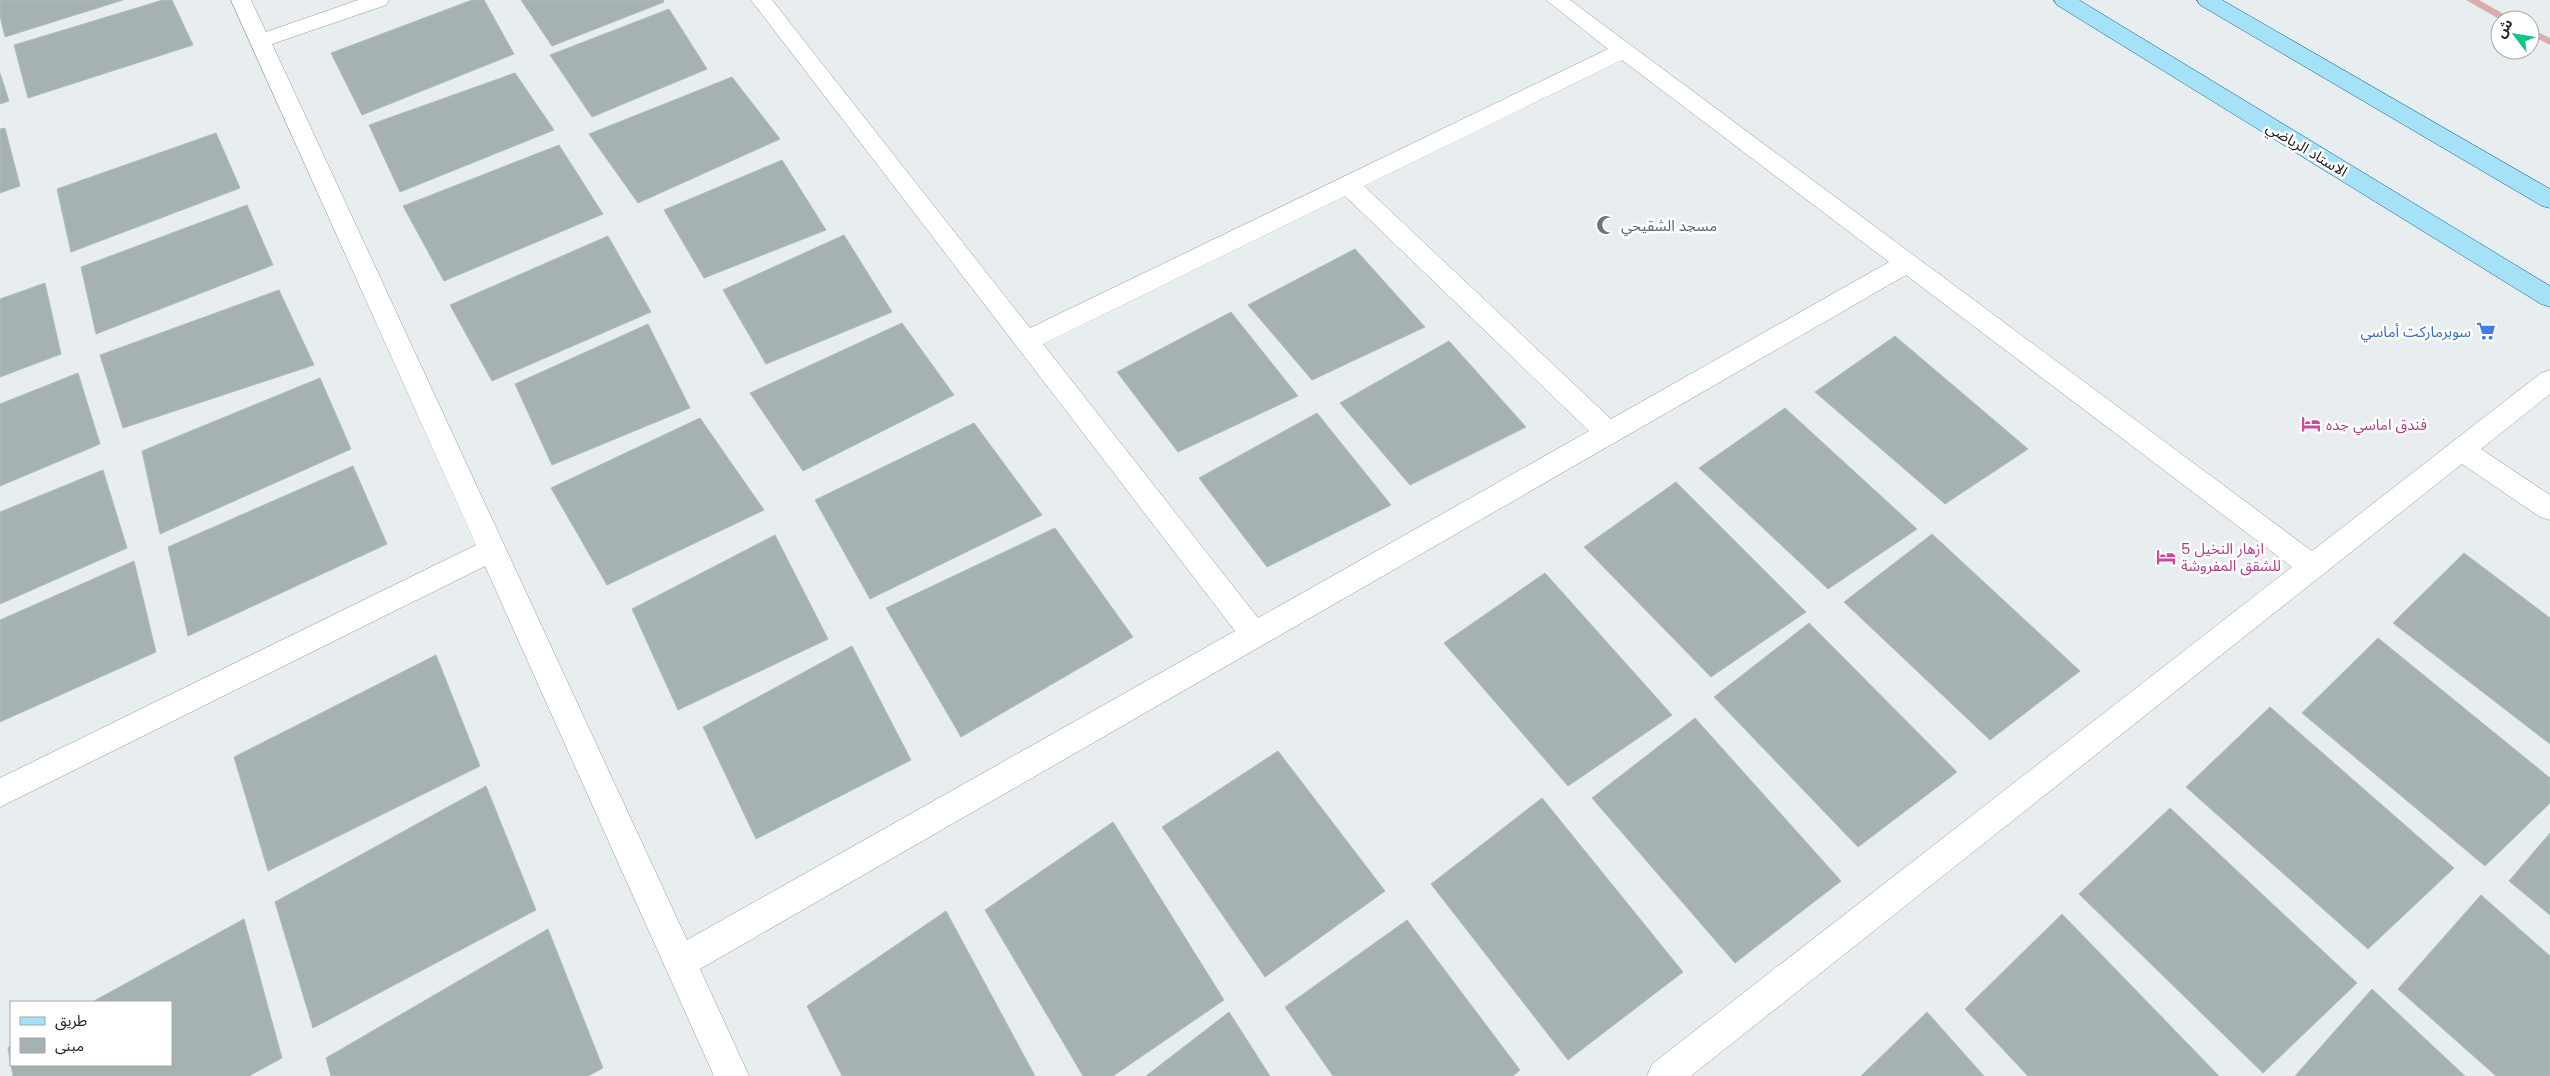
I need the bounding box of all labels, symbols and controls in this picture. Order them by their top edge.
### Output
north arrow [2490,10,2540,60]
text: ش [2490,15,2517,42]
street label: الاستاد الرياضي [2262,116,2352,183]
mosque icon: مسجد الشقيحي [1595,214,1617,236]
place label: مسجد الشقيحي [1621,215,1717,237]
supermarket icon: سوبرماركت أماسي [2475,320,2497,342]
place label: سوبرماركت أماسي [2360,321,2471,343]
hotel icon: فندق اماسي جده [2300,413,2322,435]
place label: فندق اماسي جده [2326,414,2427,436]
place label: ازهار النخيل 5 للشقق المفروشة [2181,538,2281,576]
hotel icon: ازهار النخيل 5 للشقق المفروشة [2155,546,2177,568]
legend [10,1001,172,1066]
text: طريق [55,1010,87,1031]
text: مبنى [55,1035,84,1056]

